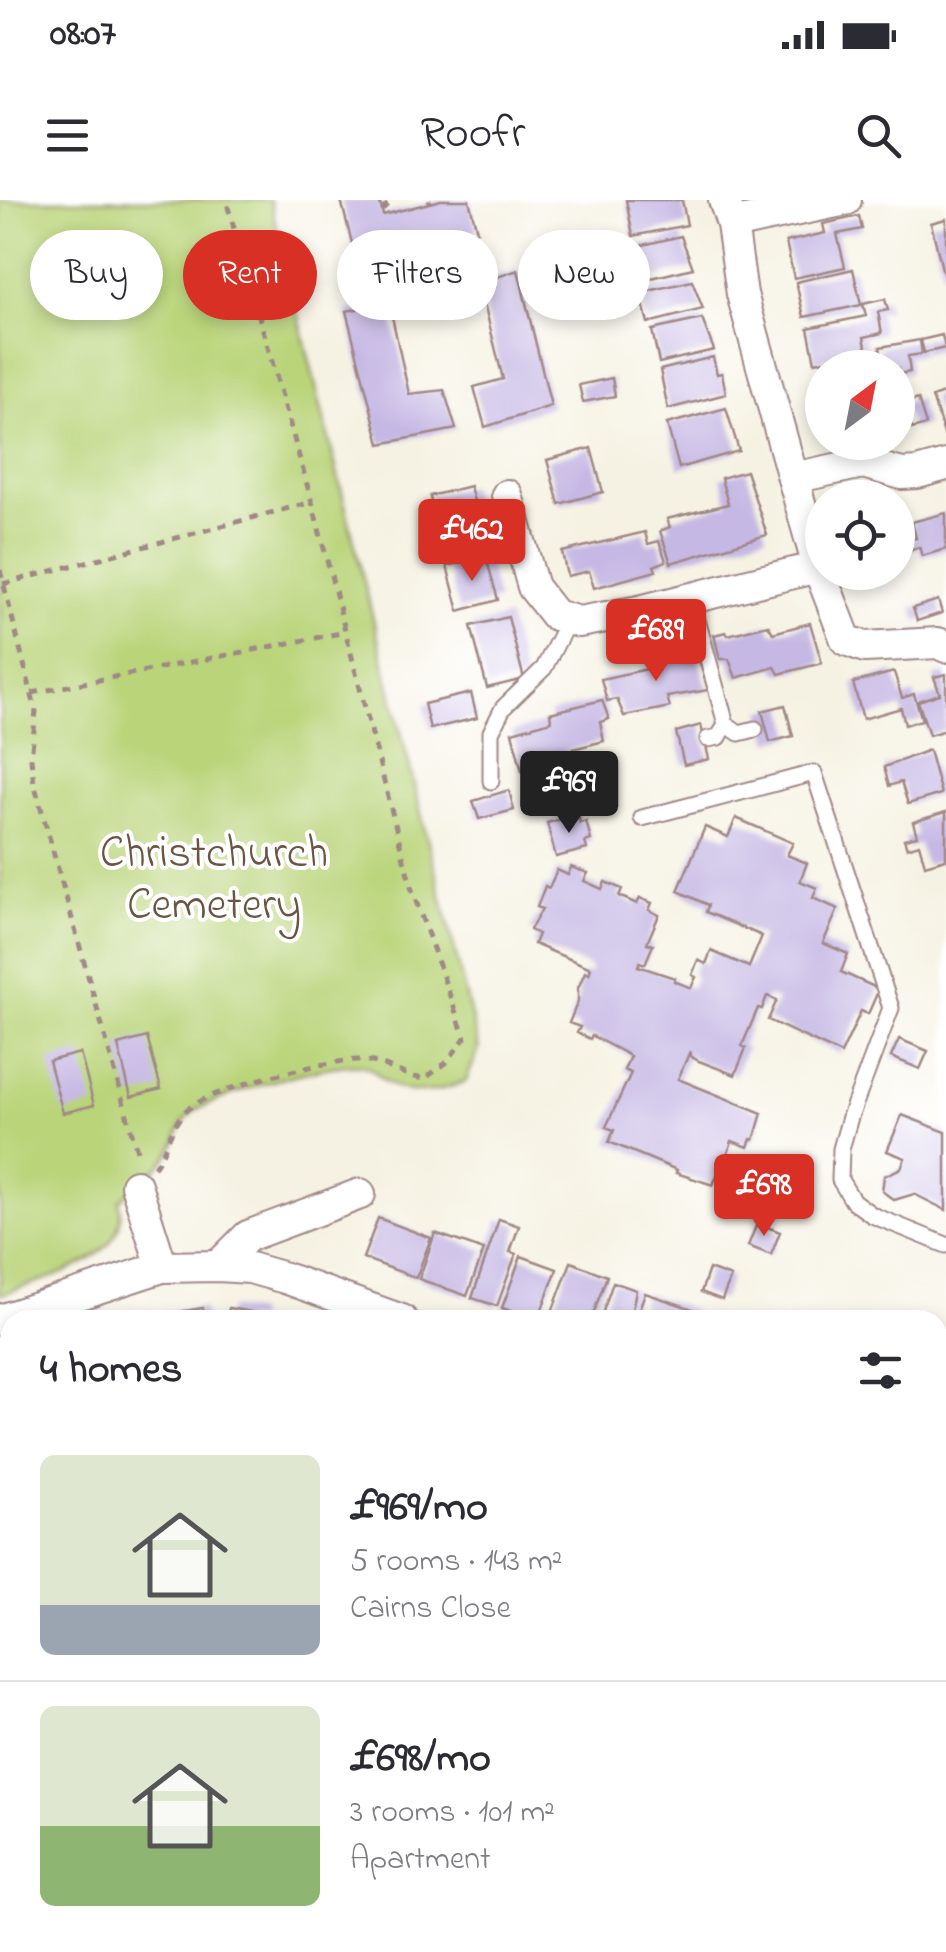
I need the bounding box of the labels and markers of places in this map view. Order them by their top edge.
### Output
pin: £462 [413,499,531,584]
pin: £689 [597,599,715,684]
pin: £969 [510,751,628,836]
pin: £698 [705,1154,823,1239]

